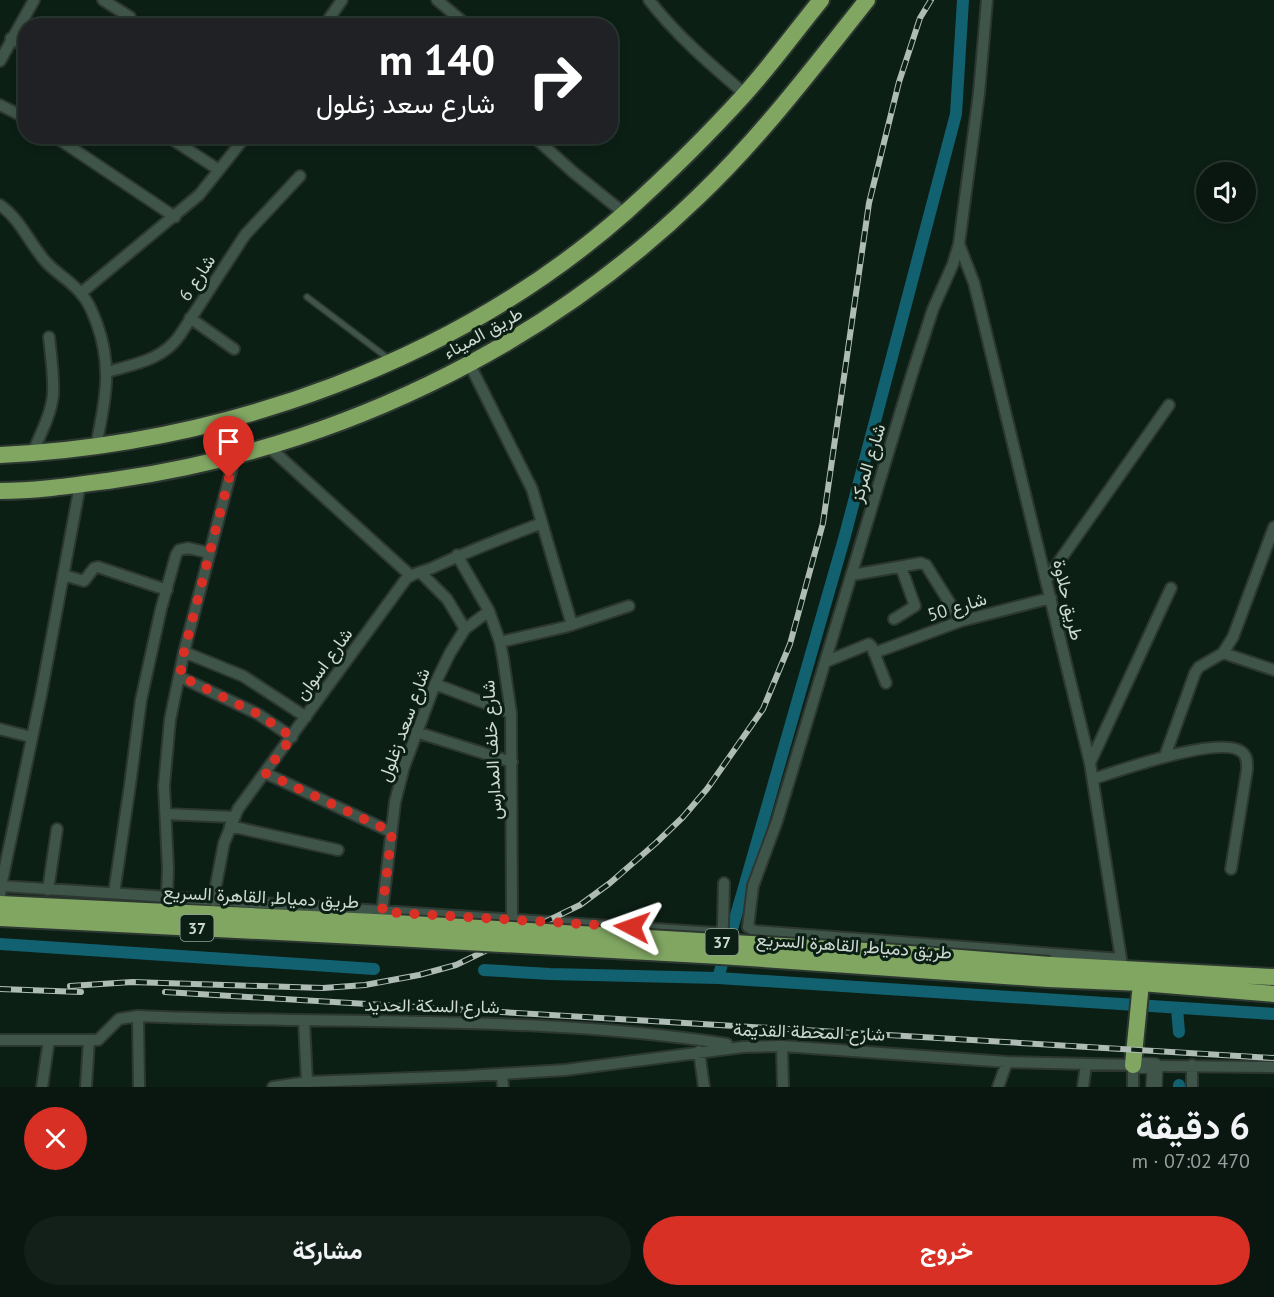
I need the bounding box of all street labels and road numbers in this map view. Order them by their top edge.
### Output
street label: شارع 6 [173,250,221,306]
street label: طريق الميناء [439,301,526,364]
street label: شارع المركز [844,421,891,506]
street label: طريق حلاوة [1048,557,1089,643]
street label: شارع 50 [924,587,990,627]
street label: شارع اسوان [290,623,358,705]
street label: شارع سعد زغلول [372,665,436,785]
street label: شارع خلف المدارس [476,680,508,820]
street label: طريق دمياط, القاهرة السريع [162,880,360,914]
road number: 37 [180,915,214,941]
street label: طريق دمياط, القاهرة السريع [755,927,953,965]
road number: 37 [706,929,738,955]
street label: شارع السكة الحديد [364,993,500,1019]
street label: شارع المحطة القديمة [732,1017,886,1047]

